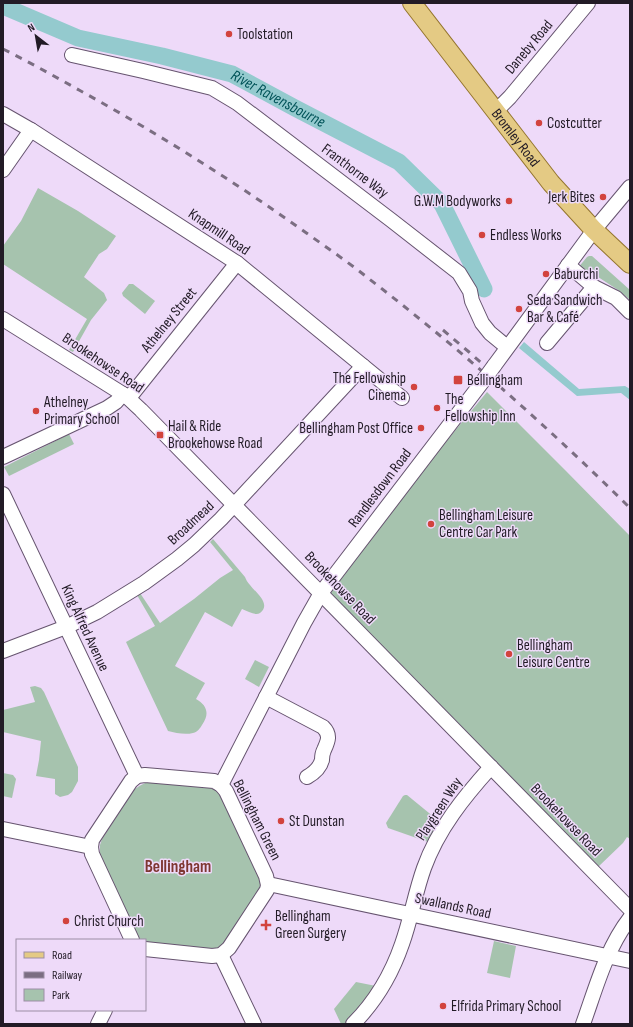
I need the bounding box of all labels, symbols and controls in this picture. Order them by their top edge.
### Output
north arrow [16,16,56,56]
street label: Daneby Road [501,16,557,78]
text: N [25,21,37,35]
place label: Toolstation [237,25,293,44]
marker: Toolstation [224,29,234,39]
water label: River Ravensbourne [228,66,329,132]
street label: Bromley Road [487,105,544,171]
place label: Costcutter [547,114,603,133]
marker: Costcutter [534,118,544,128]
street label: Franthorne Way [318,140,393,203]
place label: Jerk Bites [547,188,595,207]
place label: G.W.M Bodyworks [414,192,501,211]
marker: Jerk Bites [598,192,608,202]
marker: G.W.M Bodyworks [504,196,514,206]
street label: Knapmill Road [184,204,254,260]
place label: Endless Works [490,226,562,245]
marker: Endless Works [477,230,487,240]
place label: Baburchi [554,265,598,284]
marker: Baburchi [541,269,551,279]
street label: Athelney Street [136,283,201,357]
place label: Seda Sandwich Bar & Café [527,291,602,327]
marker: Seda Sandwich Bar & Café [514,304,524,314]
street label: Brookehowse Road [59,329,147,397]
place label: The Fellowship Cinema [333,369,406,405]
place label: Bellingham [467,371,523,390]
marker: Bellingham [452,374,464,386]
marker: The Fellowship Cinema [409,382,419,392]
place label: The Fellowship Inn [445,390,516,426]
place label: Athelney Primary School [43,393,120,429]
marker: The Fellowship Inn [432,403,442,413]
marker: Athelney Primary School [31,406,41,416]
place label: Hail & Ride Brookehowse Road [168,417,263,453]
place label: Bellingham Post Office [299,419,413,438]
marker: Bellingham Post Office [416,423,426,433]
marker: Hail & Ride Brookehowse Road [155,430,165,440]
street label: Randlesdown Road [344,445,416,531]
street label: Broadmead [164,497,218,549]
place label: Bellingham Leisure Centre Car Park [439,506,533,542]
marker: Bellingham Leisure Centre Car Park [426,519,436,529]
street label: Brookehowse Road [300,547,380,629]
street label: King Alfred Avenue [57,582,113,674]
place label: Bellingham Leisure Centre [517,636,590,672]
marker: Bellingham Leisure Centre [504,649,514,659]
street label: Playgreen Way [411,773,467,844]
street label: Bellingham Green [229,776,285,864]
street label: Brookehowse Road [526,779,606,861]
place label: St Dunstan [289,812,345,831]
marker: St Dunstan [276,816,286,826]
district label: Bellingham [145,857,211,877]
street label: Swallands Road [413,889,493,923]
place label: Bellingham Green Surgery [275,907,346,943]
place label: Christ Church [74,912,144,931]
marker: Christ Church [61,916,71,926]
marker: Bellingham Green Surgery [260,919,272,931]
legend [16,939,146,1011]
text: Road [52,948,72,963]
text: Railway [52,968,83,983]
text: Park [52,988,70,1003]
place label: Elfrida Primary School [451,997,561,1016]
marker: Elfrida Primary School [438,1001,448,1011]

